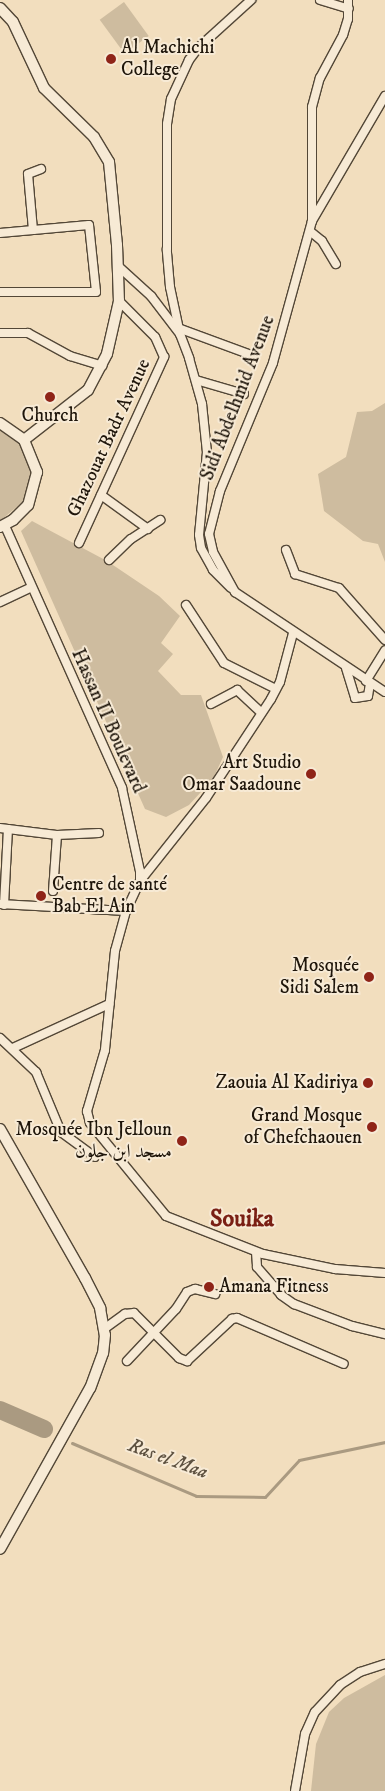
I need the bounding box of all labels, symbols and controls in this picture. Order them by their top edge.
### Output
place label: Al Machichi College [121,37,214,81]
marker: Al Machichi College [105,53,117,65]
street label: Sidi Abdelhmid Avenue [196,312,280,484]
street label: Ghazouat Badr Avenue [62,355,156,521]
marker: Church [44,391,56,403]
place label: Church [22,405,78,427]
street label: Hassan II Boulevard [66,645,150,797]
place label: Art Studio Omar Saadoune [182,752,301,796]
marker: Art Studio Omar Saadoune [305,768,317,780]
place label: Centre de santé Bab El Ain [52,874,167,918]
marker: Centre de santé Bab El Ain [34,889,48,903]
place label: Mosquée Sidi Salem [280,955,359,999]
marker: Mosquée Sidi Salem [363,971,375,983]
place label: Zaouia Al Kadiriya [216,1072,358,1094]
marker: Zaouia Al Kadiriya [362,1077,374,1089]
place label: Grand Mosque of Chefchaouen [244,1105,362,1149]
place label: Mosquée Ibn Jelloun مسجد ابن جلون [15,1119,172,1163]
marker: Grand Mosque of Chefchaouen [366,1121,378,1133]
marker: Mosquée Ibn Jelloun مسجد ابن جلون [176,1135,188,1147]
district label: Souika [210,1206,274,1234]
place label: Amana Fitness [219,1276,328,1298]
marker: Amana Fitness [203,1281,215,1293]
water label: Ras el Maa [125,1433,211,1485]

